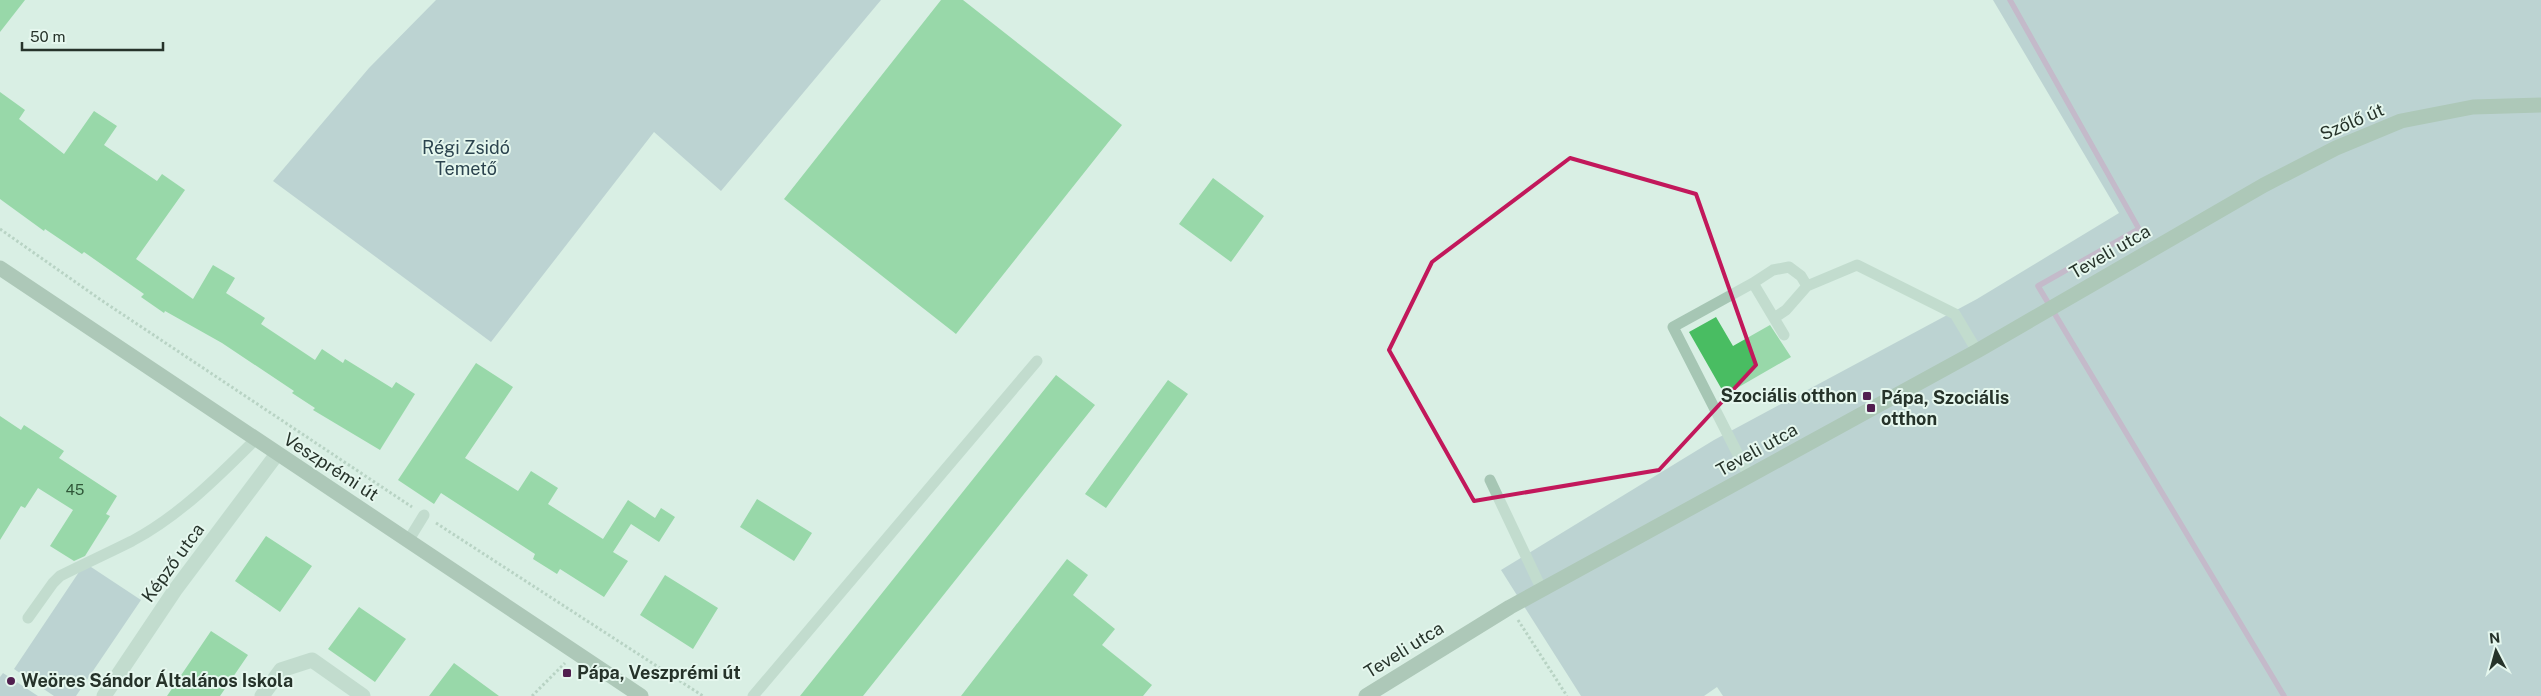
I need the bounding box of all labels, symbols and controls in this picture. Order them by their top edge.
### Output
scale bar [22,20,164,52]
text: 50 m [30,28,65,45]
street label: Szőlő út [2317,99,2387,144]
park label: Régi Zsidó Temető [422,137,510,179]
street label: Teveli utca [2066,220,2154,283]
place label: Szociális otthon [1721,385,1857,406]
place label: Pápa, Szociális otthon [1881,387,2009,429]
marker: Szociális otthon [1861,390,1873,402]
marker: Pápa, Szociális otthon [1865,402,1877,414]
street label: Teveli utca [1712,419,1801,480]
street label: Veszprémi út [280,428,383,505]
house number: 45 [66,481,84,498]
street label: Képző utca [137,519,208,606]
street label: Teveli utca [1360,617,1447,682]
north arrow [2471,626,2521,676]
text: N [2488,630,2501,647]
place label: Pápa, Veszprémi út [577,662,741,683]
marker: Pápa, Veszprémi út [561,667,573,679]
place label: Weöres Sándor Általános Iskola [21,669,293,691]
marker: Weöres Sándor Általános Iskola [5,675,17,687]

